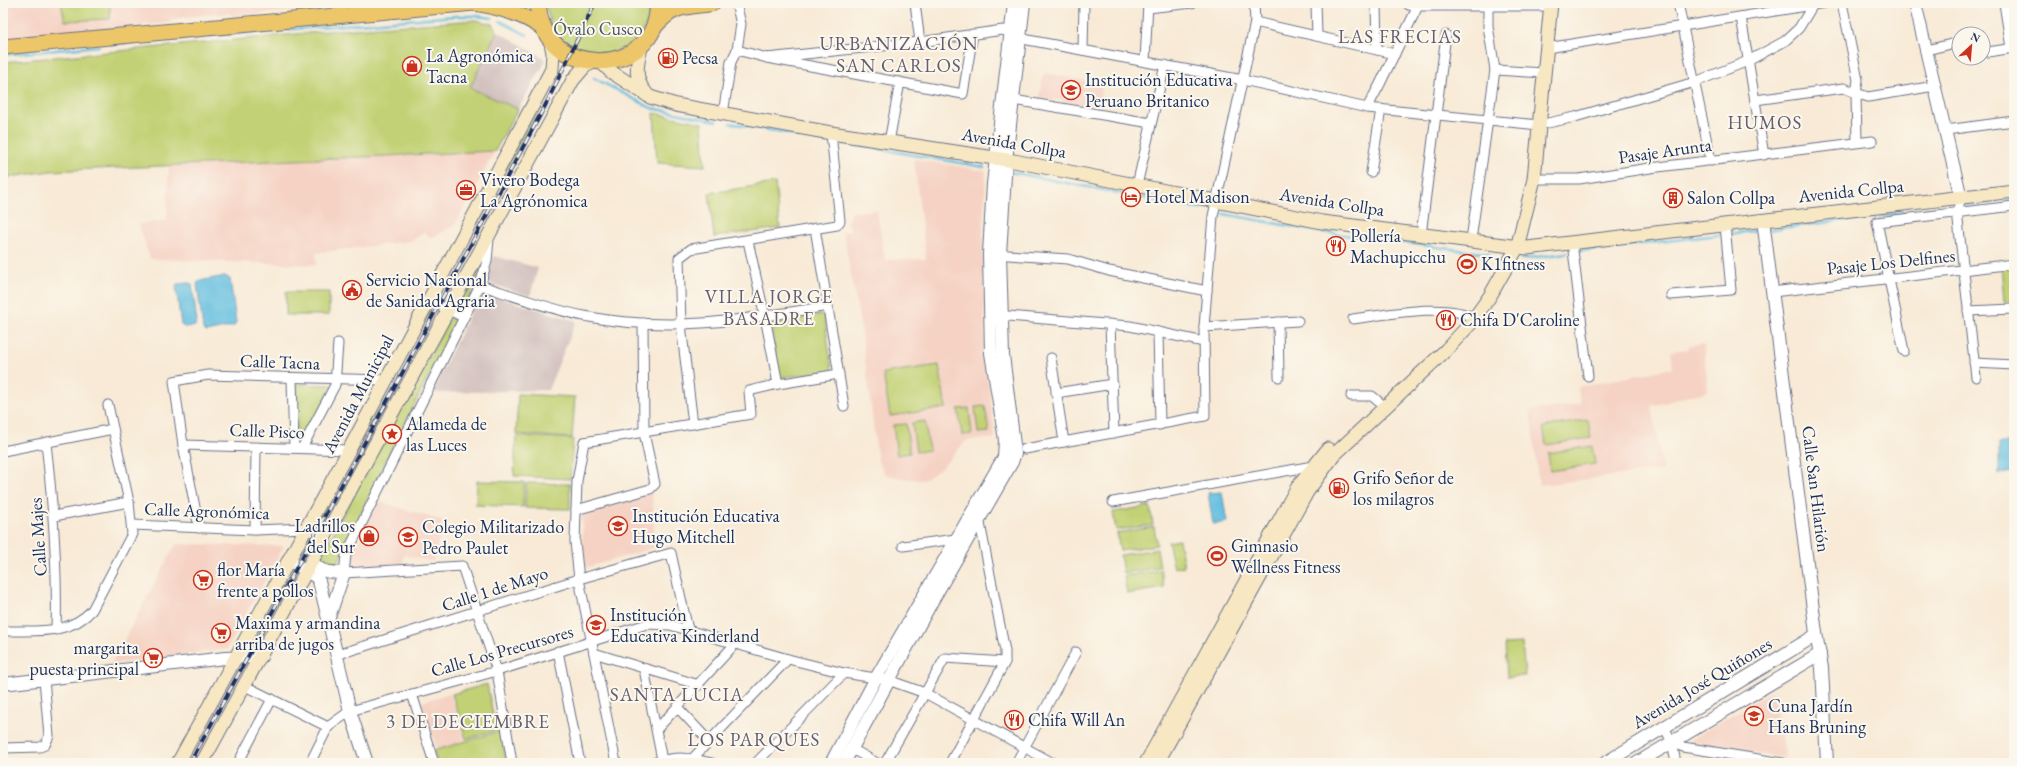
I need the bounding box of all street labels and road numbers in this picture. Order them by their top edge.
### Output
street label: Avenida Collpa [959,122,1069,163]
street label: Pasaje Arunta [1617,132,1714,168]
street label: Avenida Collpa [1796,173,1906,208]
street label: Avenida Collpa [1277,182,1387,221]
street label: Pasaje Los Delfines [1826,243,1957,280]
street label: Avenida Municipal [316,330,399,458]
street label: Calle Tacna [239,349,321,374]
street label: Calle Pisco [229,418,305,443]
street label: Calle San Hilarión [1797,424,1836,554]
street label: Calle Majes [23,497,52,577]
street label: Calle Agronómica [144,497,271,524]
street label: Calle 1 de Mayo [439,561,551,617]
street label: Calle Los Precursores [428,619,576,682]
street label: Avenida José Quiñones [1627,632,1776,734]

